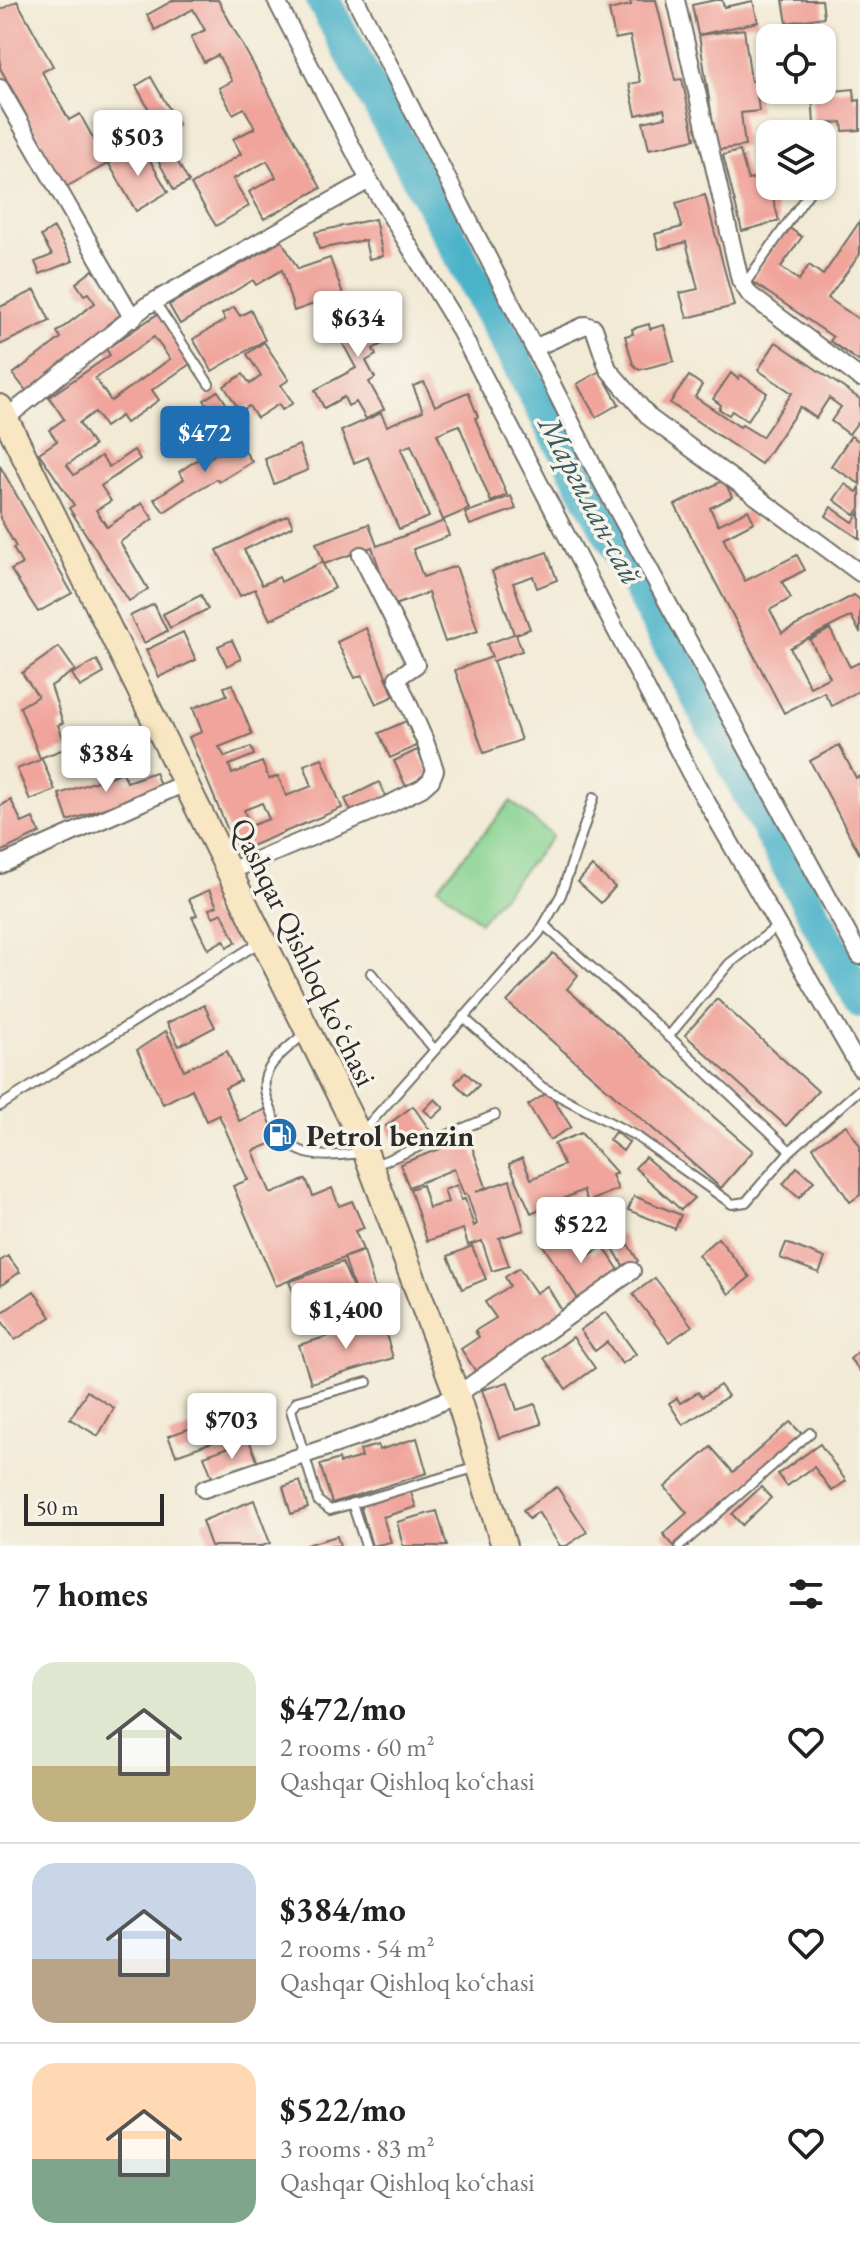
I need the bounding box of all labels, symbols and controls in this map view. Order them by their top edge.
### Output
map controls [756,24,836,200]
button: locate [756,24,836,104]
pin: $503 [91,110,185,178]
text: $503 [111,119,165,153]
button: layers [756,120,836,200]
pin: $634 [311,291,405,359]
text: $634 [331,300,385,334]
pin: $472 [158,406,252,474]
water label: Маргилан-сай [528,406,653,592]
text: $472 [178,415,232,449]
pin: $384 [59,726,153,794]
text: $384 [79,735,133,769]
street label: Qashqar Qishloq koʻchasi [222,811,386,1093]
fuel station icon: Petrol benzin [261,1116,299,1154]
place label: Petrol benzin [306,1116,474,1155]
pin: $522 [534,1197,628,1265]
text: $522 [554,1206,608,1240]
pin: $1,400 [281,1283,411,1351]
text: $1,400 [309,1292,383,1326]
pin: $703 [185,1393,279,1461]
text: $703 [205,1402,259,1436]
scale bar [24,1490,164,1526]
text: 50 m [36,1493,79,1522]
text: 7 homes [32,1572,148,1616]
icon: filters [784,1572,828,1616]
text: $472/mo [280,1686,406,1730]
icon: home [96,1694,192,1790]
icon: heart [784,1720,828,1764]
text: 2 rooms · 60 m² [280,1730,435,1764]
text: Qashqar Qishloq koʻchasi [280,1764,535,1798]
text: $384/mo [280,1887,406,1931]
icon: home [96,1895,192,1991]
icon: heart [784,1921,828,1965]
text: 2 rooms · 54 m² [280,1931,435,1965]
text: Qashqar Qishloq koʻchasi [280,1965,535,1999]
text: $522/mo [280,2087,406,2131]
icon: home [96,2095,192,2191]
icon: heart [784,2121,828,2165]
text: 3 rooms · 83 m² [280,2131,435,2165]
text: Qashqar Qishloq koʻchasi [280,2165,535,2199]

